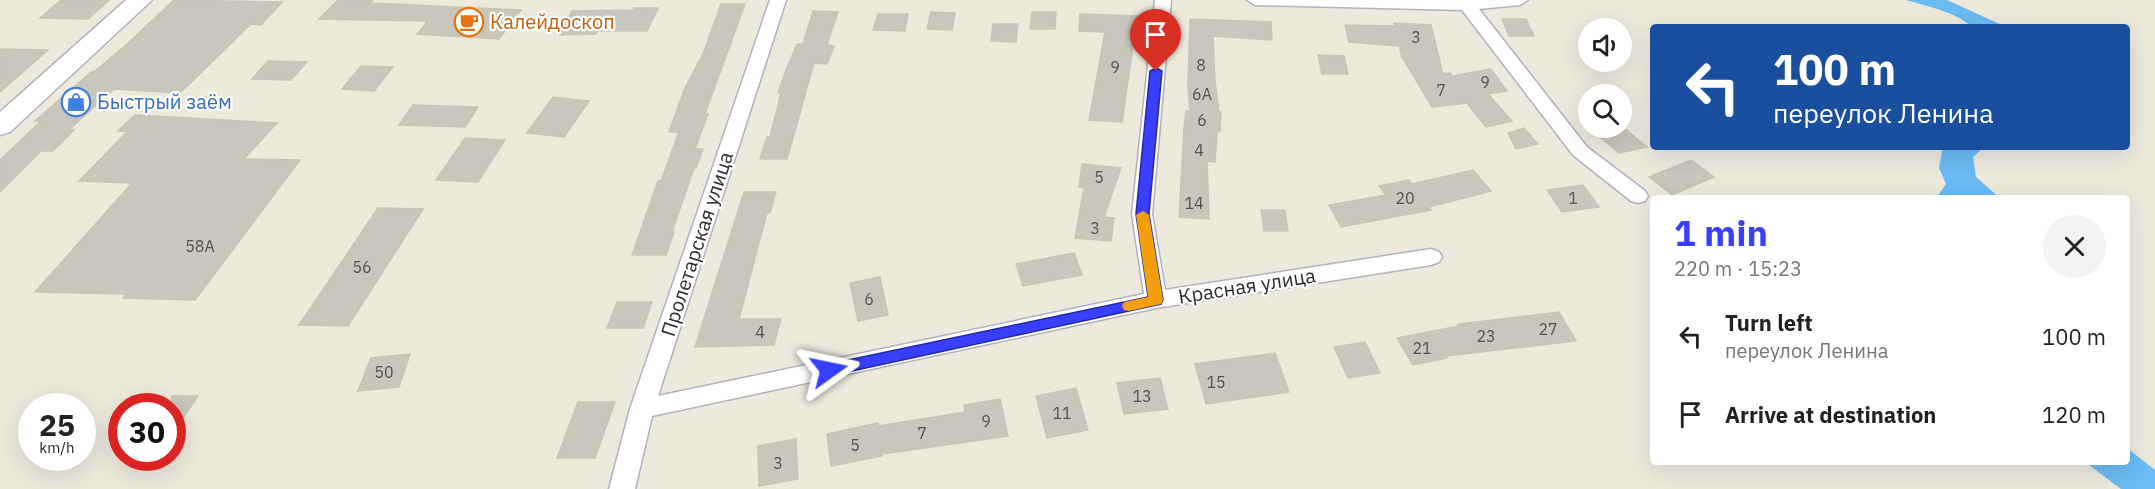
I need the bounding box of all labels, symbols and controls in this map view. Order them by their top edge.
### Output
cafe icon: Калейдоскоп [453,6,485,38]
place label: Калейдоскоп [490,8,615,35]
pin [1130,9,1181,71]
icon: arrive [1139,18,1172,51]
map controls [1578,18,1632,138]
button: sound [1578,18,1632,72]
house number: 3 [1411,27,1421,47]
text: 100 m [1773,42,1896,97]
icon: left [1674,48,1752,126]
house number: 8 [1196,55,1206,75]
house number: 9 [1110,57,1120,77]
house number: 9 [1480,72,1490,92]
house number: 7 [1436,80,1446,100]
house number: 6А [1192,84,1212,104]
button: search [1578,84,1632,138]
shop icon: Быстрый заём [60,86,92,118]
place label: Быстрый заём [97,88,232,115]
text: переулок Ленина [1773,95,1994,130]
house number: 6 [1197,110,1207,130]
house number: 4 [1194,140,1204,160]
street label: Пролетарская улица [654,148,739,340]
house number: 5 [1094,167,1104,187]
house number: 20 [1395,188,1415,208]
house number: 1 [1568,188,1578,208]
house number: 14 [1184,193,1204,213]
text: 1 min [1674,209,1768,256]
button: close [2043,215,2106,278]
house number: 3 [1090,218,1100,238]
house number: 58А [185,236,215,256]
text: 220 m · 15:23 [1674,255,1802,282]
house number: 56 [352,257,372,277]
street label: Красная улица [1176,261,1318,310]
house number: 6 [864,289,874,309]
text: Turn left [1725,308,1813,337]
house number: 27 [1538,319,1558,339]
icon: left [1674,320,1707,353]
house number: 4 [755,322,765,342]
text: 100 m [2042,322,2106,351]
house number: 23 [1476,326,1496,346]
text: переулок Ленина [1725,337,1888,364]
position arrow [797,338,861,402]
house number: 21 [1412,338,1432,358]
house number: 50 [374,362,394,382]
house number: 15 [1206,372,1226,392]
house number: 13 [1132,386,1152,406]
speed limit sign: 30 [108,393,186,471]
icon: arrive [1674,398,1707,431]
text: Arrive at destination [1725,400,1936,429]
text: 120 m [2042,400,2106,429]
house number: 11 [1052,403,1072,423]
text: 25 [39,405,75,444]
house number: 9 [981,411,991,431]
house number: 7 [917,423,927,443]
house number: 5 [850,435,860,455]
text: km/h [39,438,75,457]
house number: 3 [773,453,783,473]

